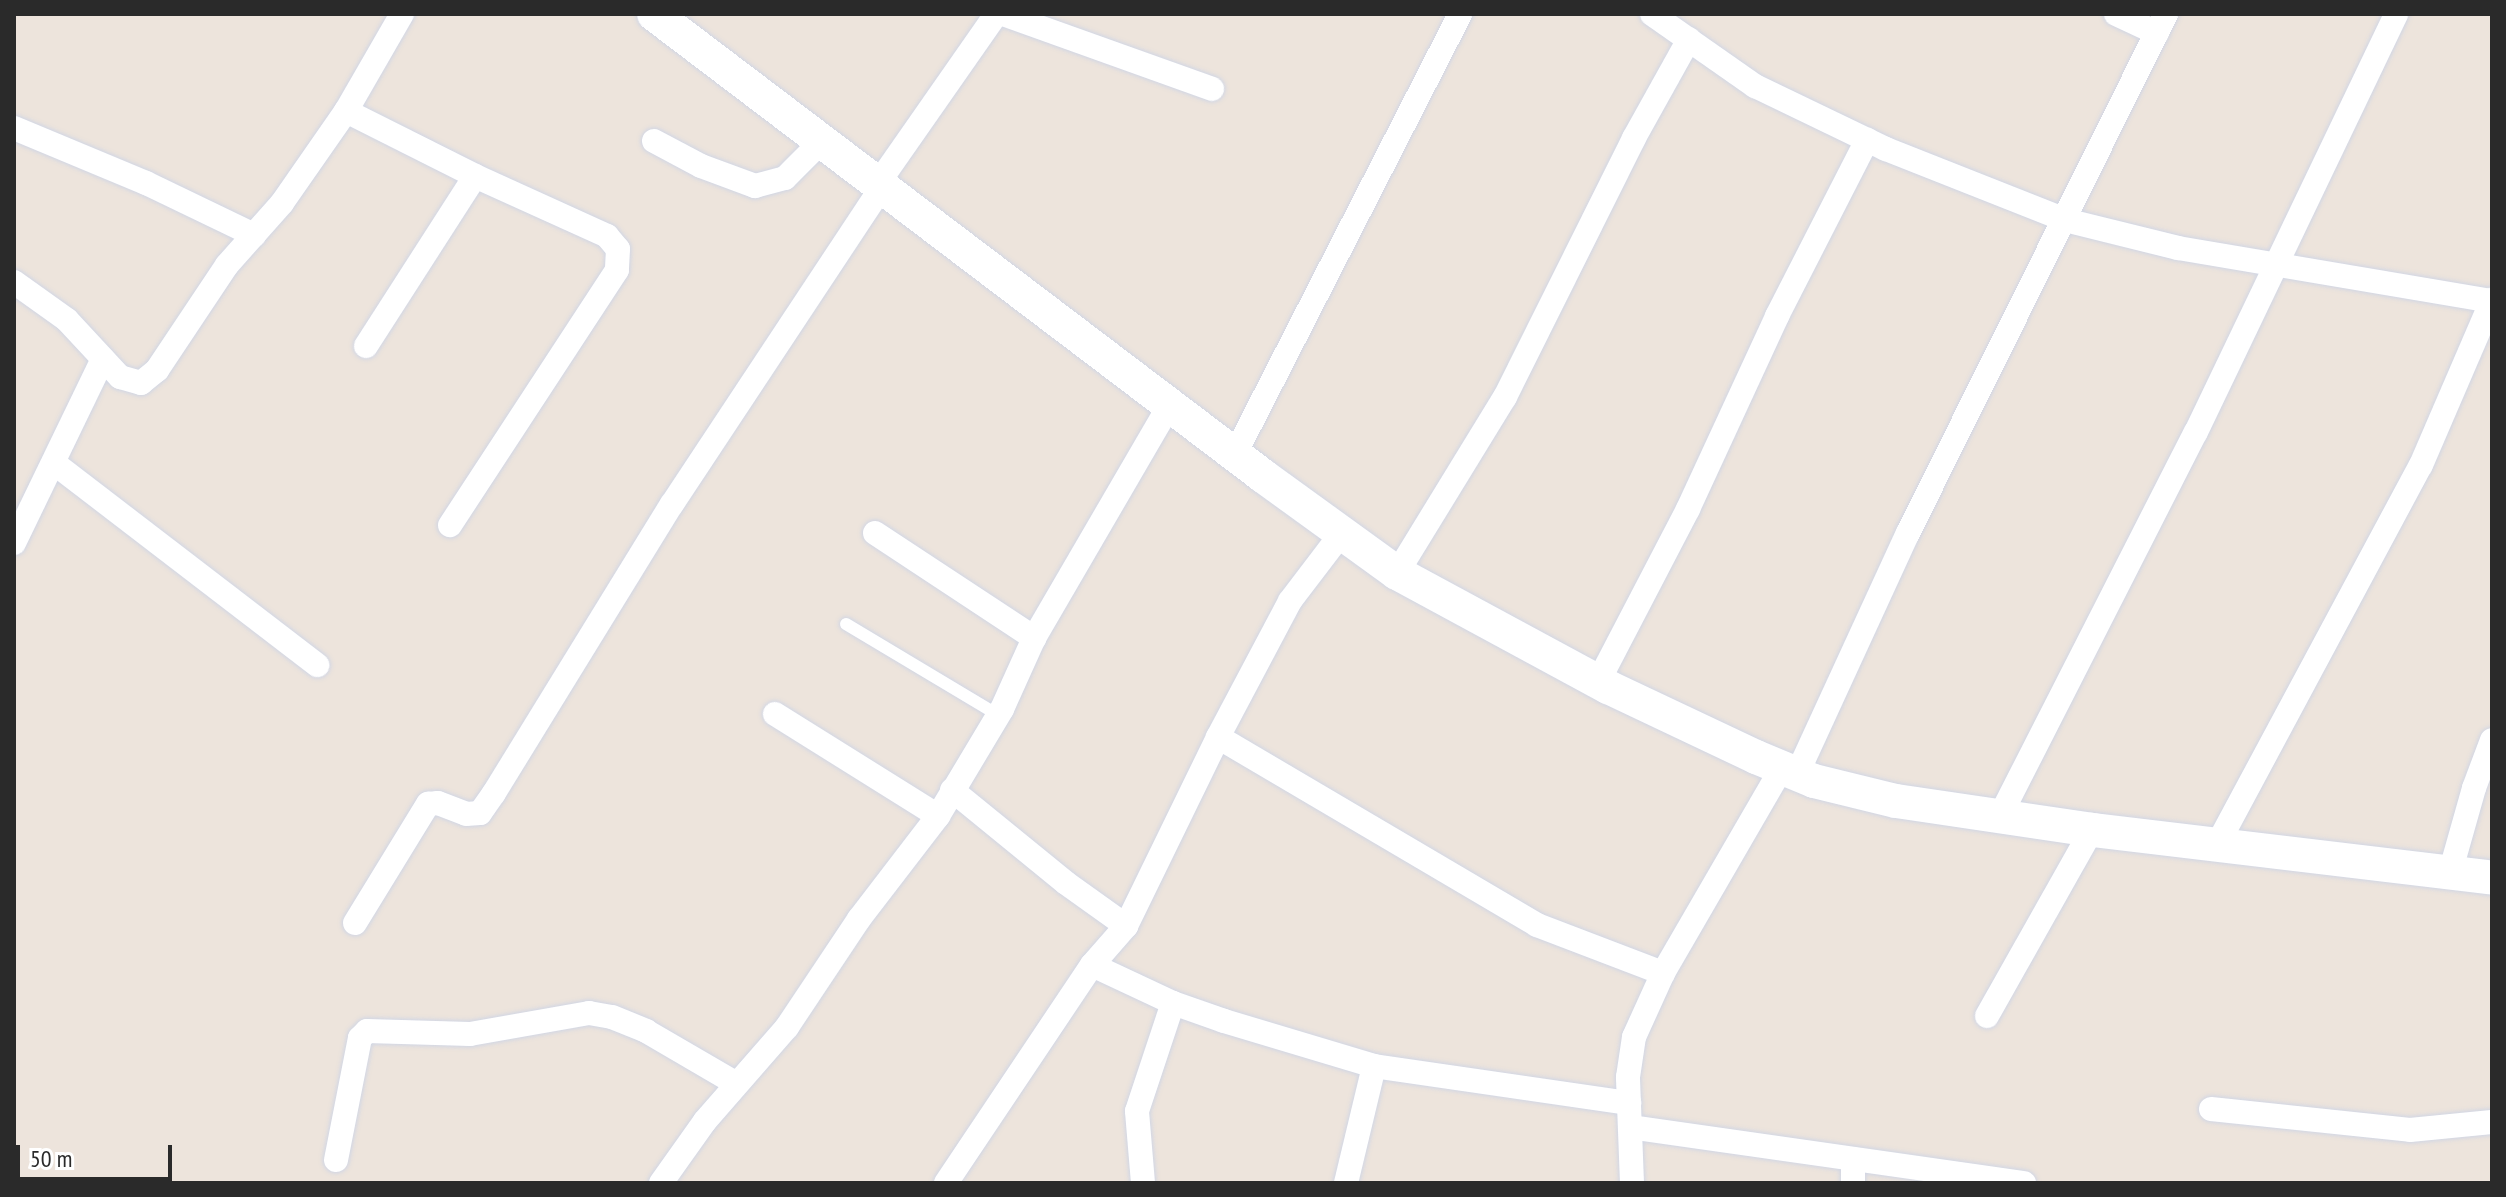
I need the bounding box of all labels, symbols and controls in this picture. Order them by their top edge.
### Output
scale bar [20,1129,176,1179]
text: 50 m [30,1143,72,1174]

